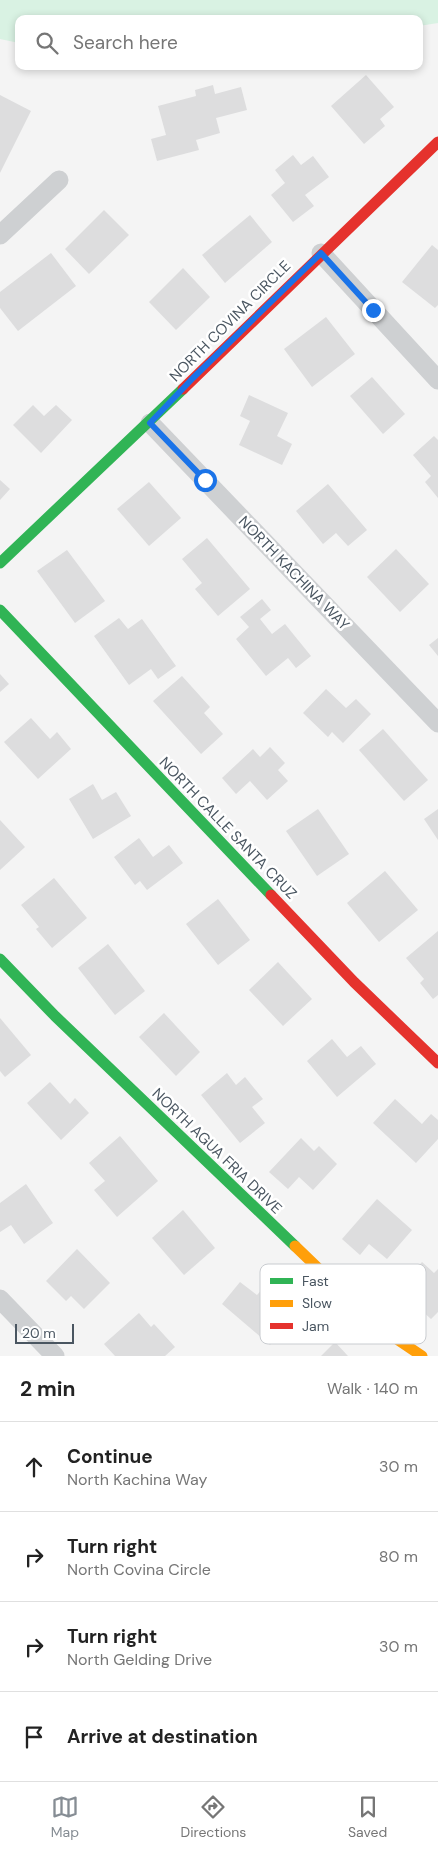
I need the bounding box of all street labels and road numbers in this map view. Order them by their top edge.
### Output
street label: NORTH COVINA CIRCLE [165,256,295,386]
street label: NORTH KACHINA WAY [234,512,354,635]
street label: NORTH CALLE SANTA CRUZ [155,753,301,903]
street label: NORTH AGUA FRIA DRIVE [148,1084,286,1218]

